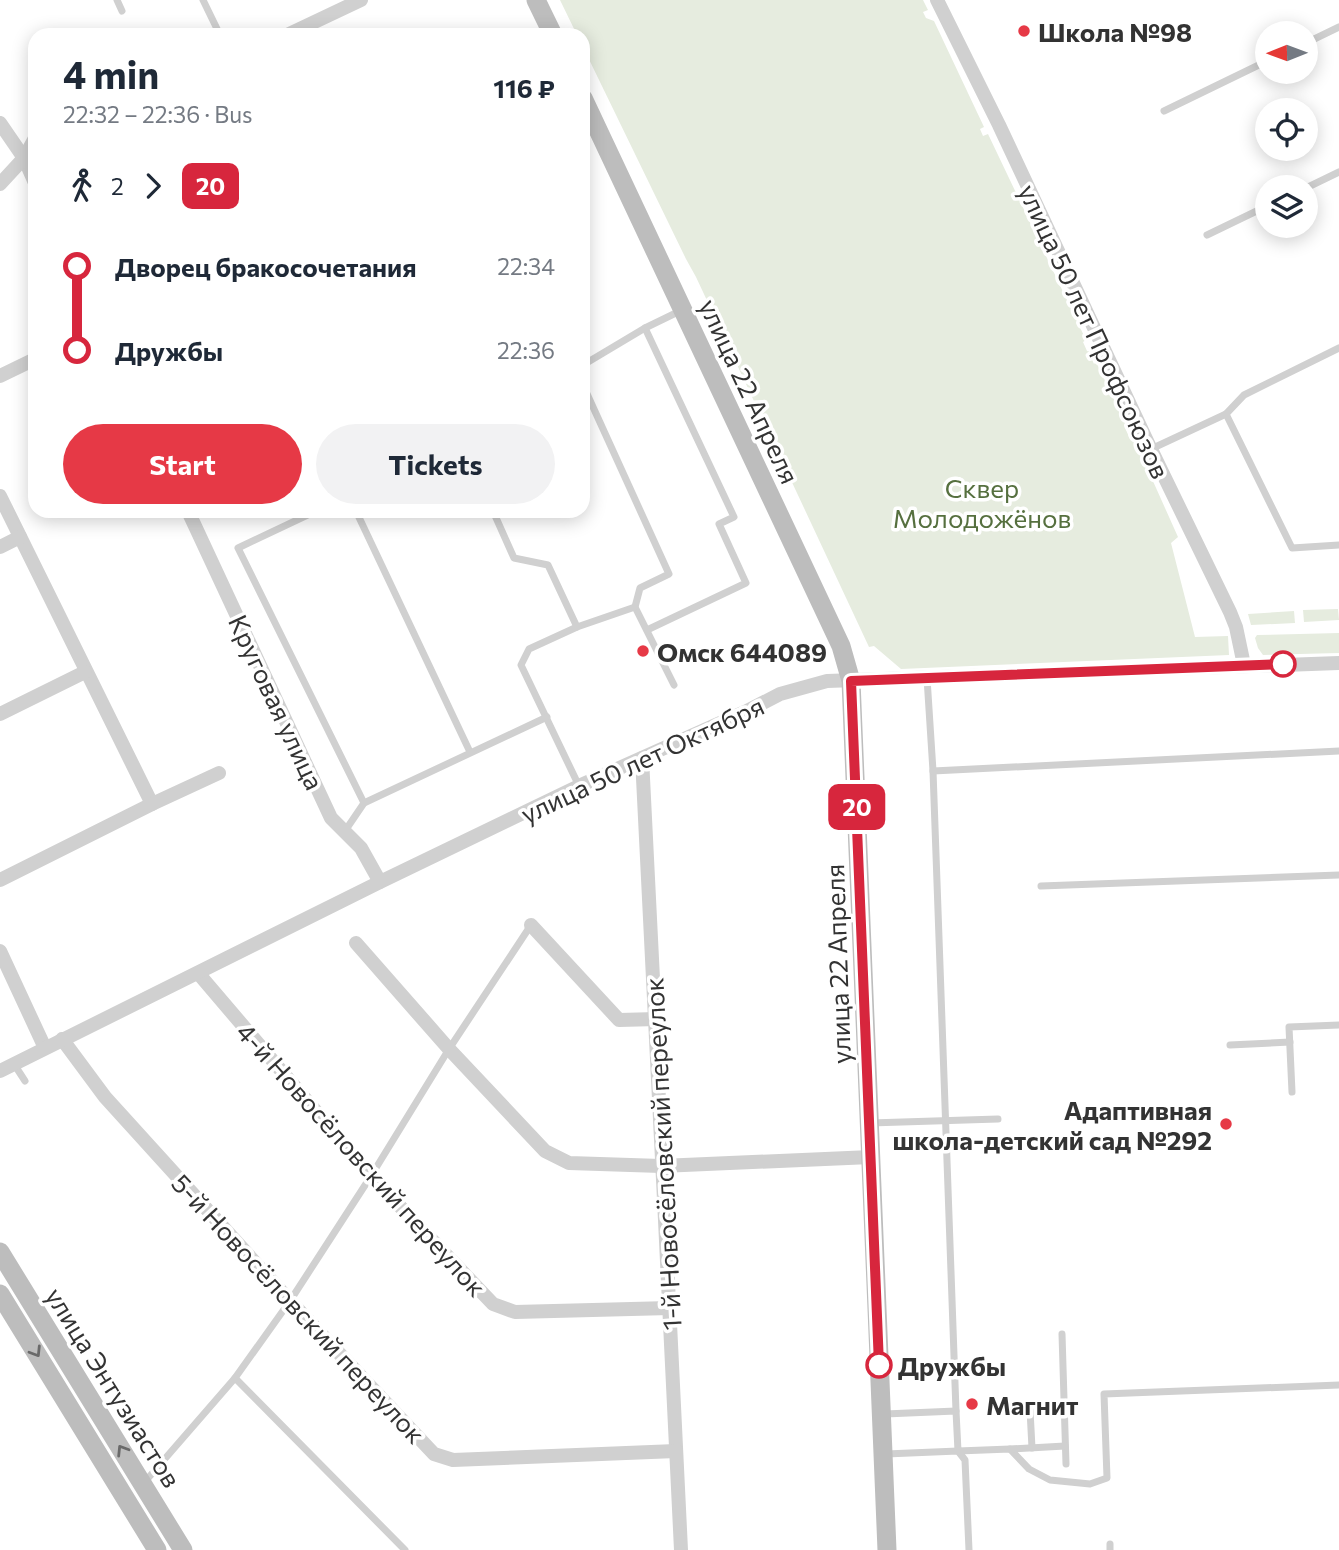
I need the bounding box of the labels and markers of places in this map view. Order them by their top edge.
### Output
place label: Школа №98 [1038,16,1192,47]
marker: Школа №98 [1016,23,1032,39]
place label: Омск 644089 [657,636,827,667]
marker: Омск 644089 [635,643,651,659]
unlabelled marker [1270,651,1296,677]
place label: Адаптивная школа-детский сад №292 [892,1094,1212,1155]
marker: Адаптивная школа-детский сад №292 [1218,1116,1234,1132]
place label: Дружбы [898,1350,1006,1381]
marker: Дружбы [866,1352,892,1378]
place label: Магнит [986,1389,1079,1420]
marker: Магнит [964,1396,980,1412]

